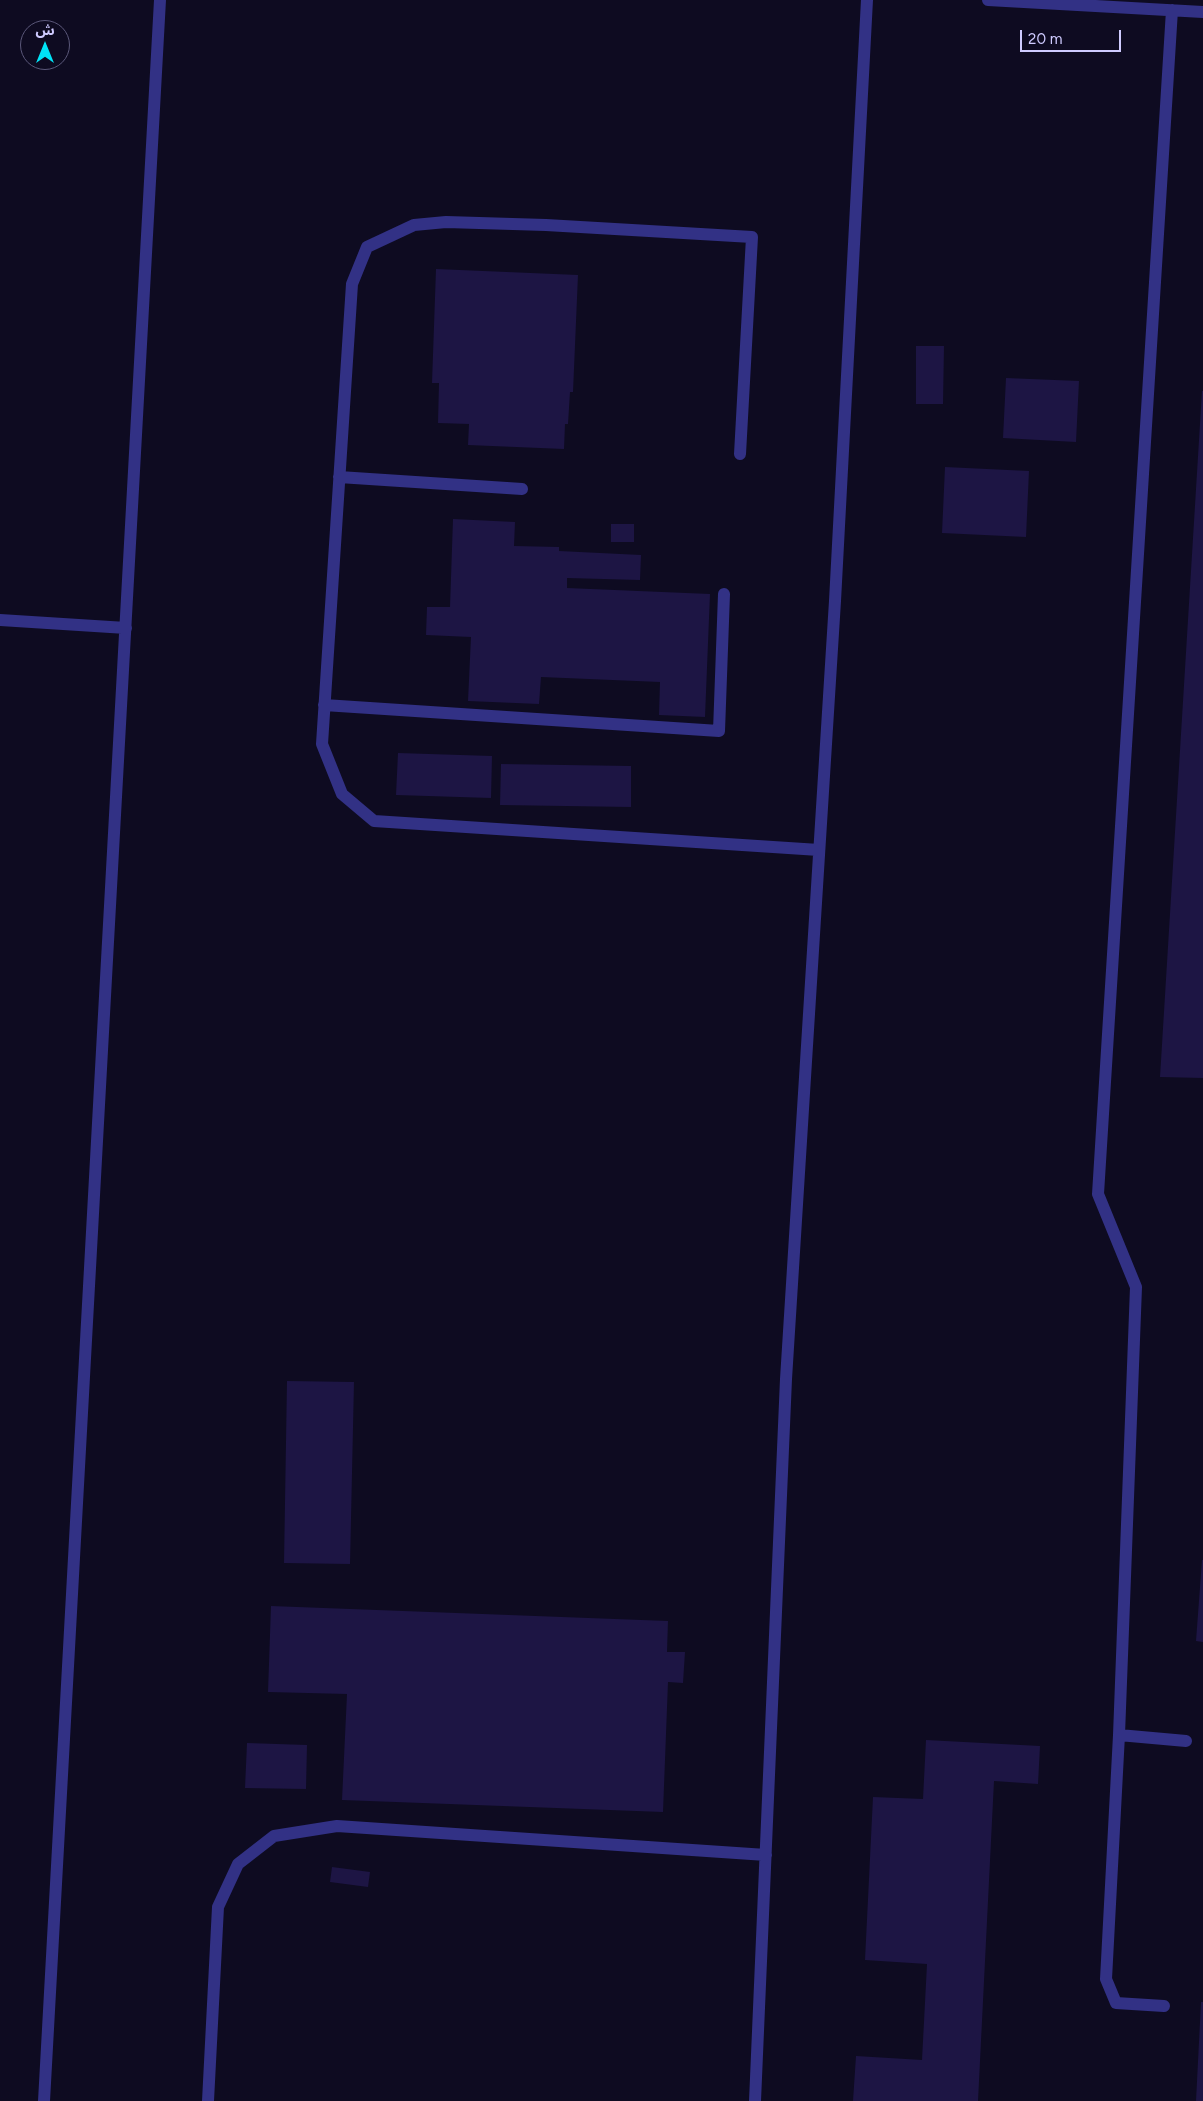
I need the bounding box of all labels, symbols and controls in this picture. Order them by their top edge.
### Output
north arrow [20,20,70,70]
scale bar [1023,20,1124,52]
text: ش [35,22,55,39]
text: 20 m [1028,30,1062,48]

